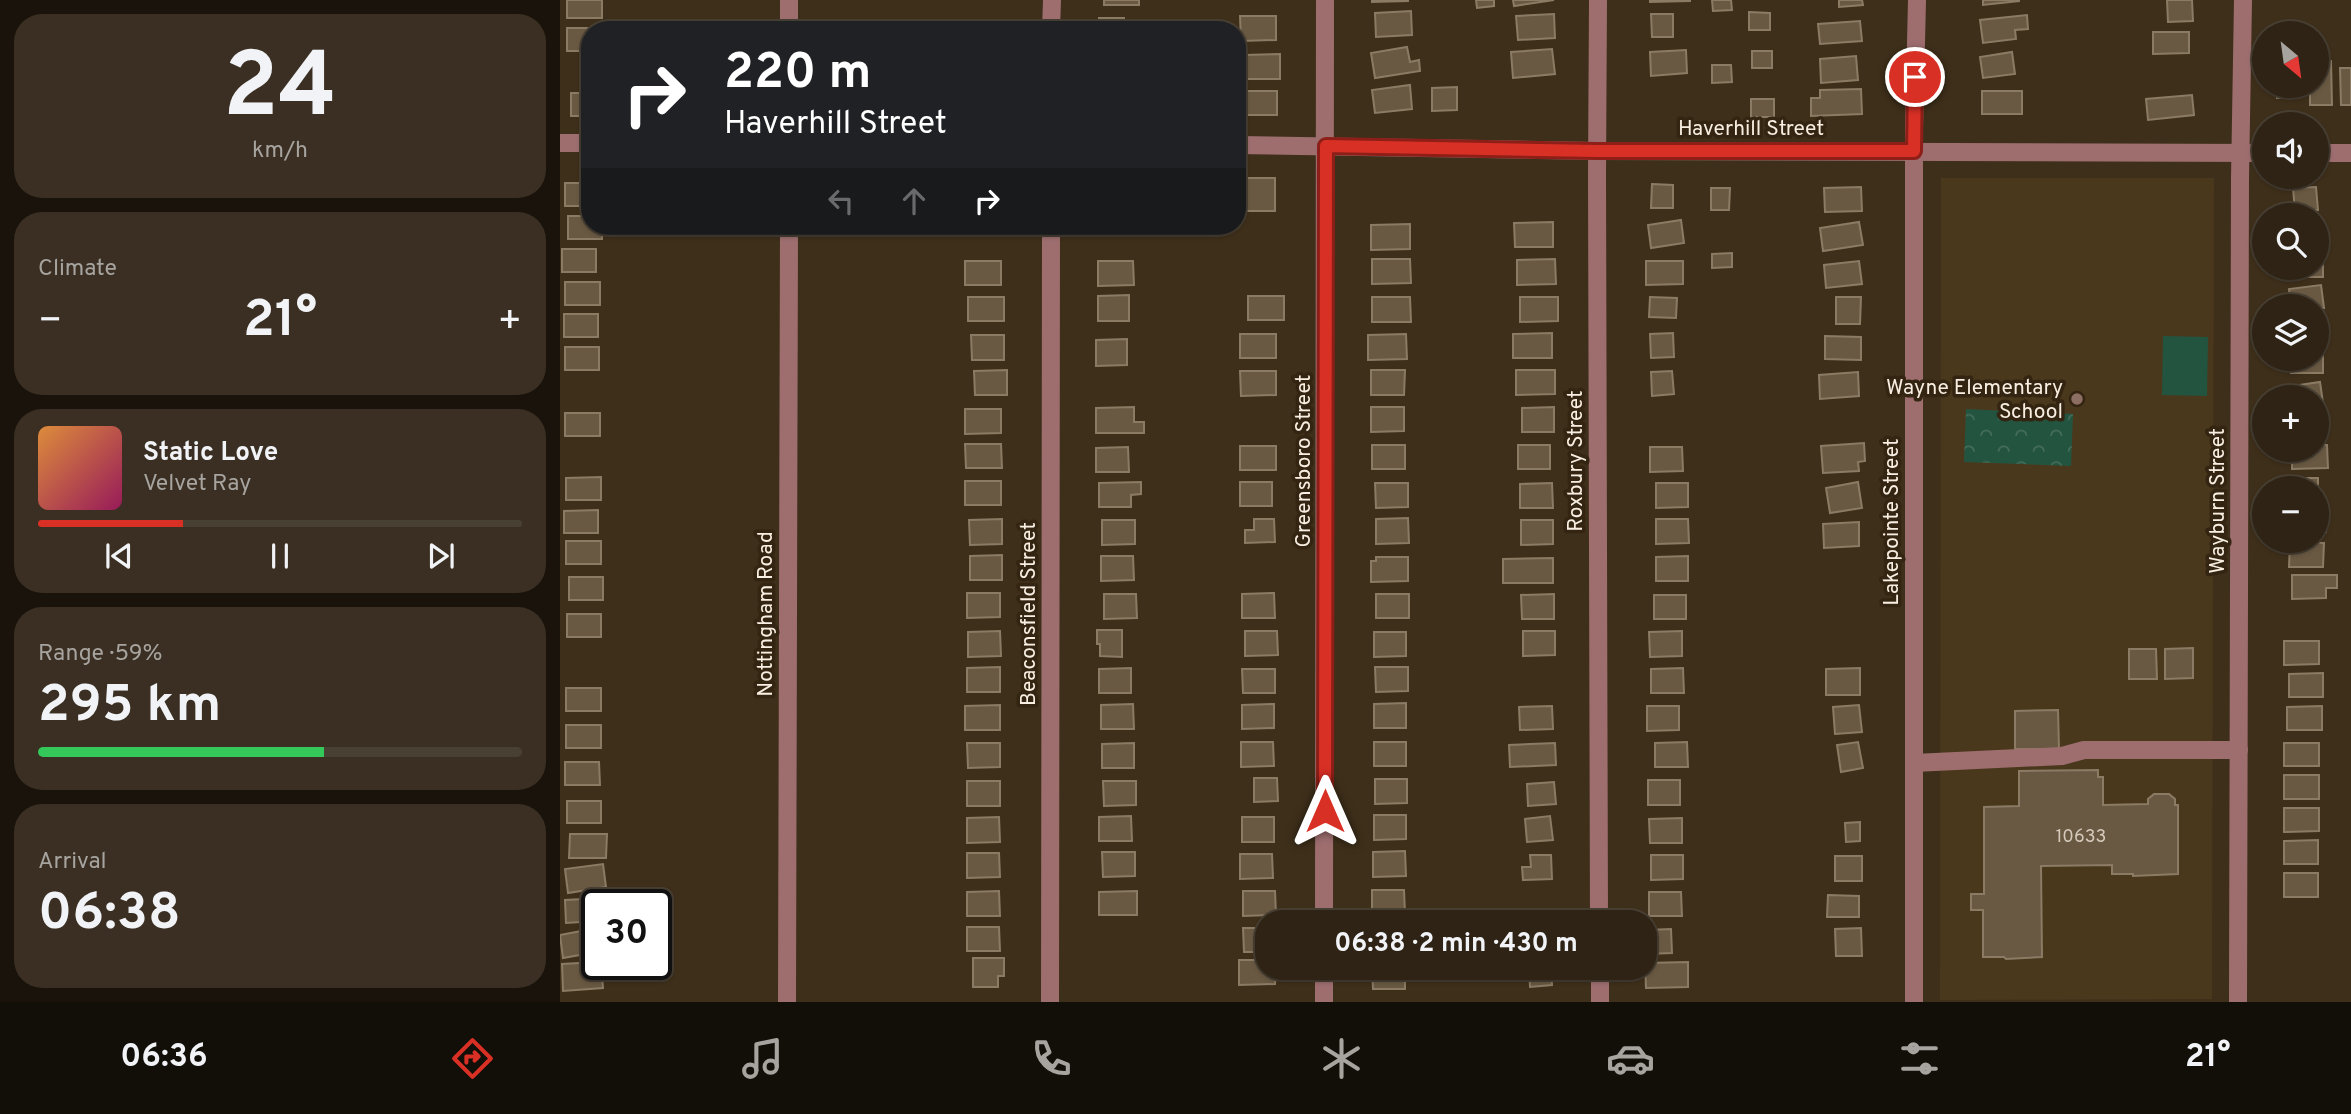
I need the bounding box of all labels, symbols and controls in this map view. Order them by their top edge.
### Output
north arrow [2252,21,2329,98]
map controls [2252,21,2329,553]
text: 24 [223,34,337,149]
text: 220 m [724,44,871,106]
pin [1885,47,1945,107]
icon: right [609,49,700,140]
icon: arrive [1896,58,1934,96]
text: Haverhill Street [724,105,947,145]
button: sound [2252,112,2329,189]
street label: Haverhill Street [1678,116,1824,143]
text: km/h [252,137,308,166]
icon: left [822,182,860,220]
icon: ahead [895,182,933,220]
icon: right [968,182,1006,220]
button: search [2252,203,2329,280]
text: Climate [38,255,117,284]
text: 21° [243,289,317,355]
button: layers [2252,294,2329,371]
text: − [38,298,63,347]
text: + [497,298,522,347]
street label: Greensboro Street [1291,375,1318,547]
place label: Wayne Elementary School [1886,375,2063,426]
button: + [2252,385,2329,462]
street label: Roxbury Street [1563,390,1590,532]
marker: Wayne Elementary School [2069,391,2085,407]
street label: Wayburn Street [2205,428,2232,574]
text: Static Love [143,437,278,470]
street label: Lakepointe Street [1879,438,1906,606]
text: Velvet Ray [143,470,251,499]
button: − [2252,476,2329,553]
street label: Beaconsfield Street [1016,522,1043,706]
street label: Nottingham Road [753,531,780,697]
icon: previous [100,537,138,575]
icon: pause [261,537,299,575]
icon: next [422,537,460,575]
text: Range · 59% [38,640,163,669]
text: 295 km [38,674,221,740]
position arrow [1288,774,1362,848]
house number: 10633 [2056,826,2106,849]
text: Arrival [38,848,107,877]
text: 06:38 [38,882,181,948]
speed limit sign: 30 [581,889,672,980]
text: 06:38 · 2 min · 430 m [1334,928,1578,961]
icon: directions [448,1034,497,1083]
icon: music [738,1034,787,1083]
icon: phone [1027,1034,1076,1083]
icon: climate [1317,1034,1366,1083]
icon: car [1606,1034,1655,1083]
icon: filters [1895,1034,1944,1083]
text: 06:36 [120,1038,208,1078]
text: 21° [2185,1038,2231,1078]

